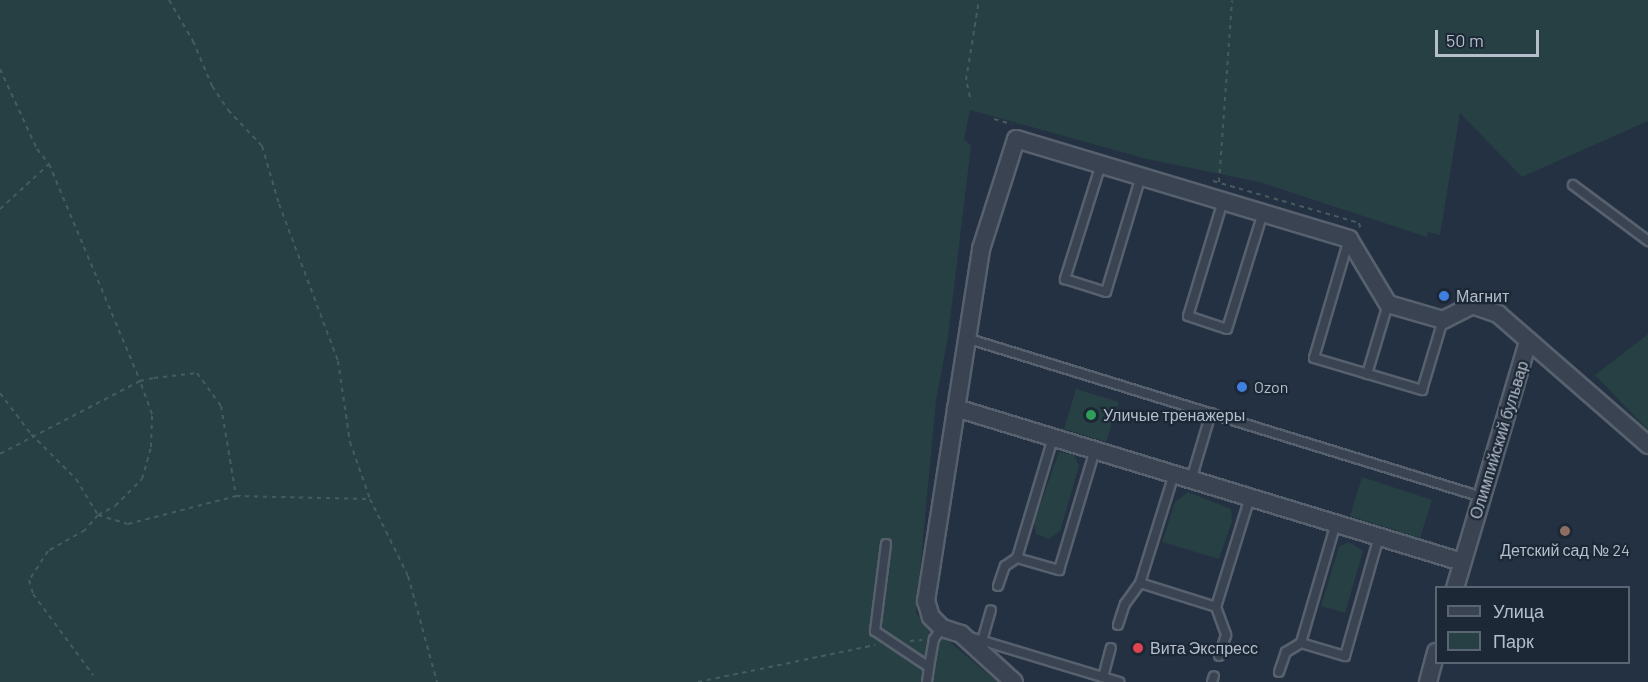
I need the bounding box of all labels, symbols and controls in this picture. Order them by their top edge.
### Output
scale bar [1438,18,1542,56]
text: 50 m [1446,29,1484,51]
place label: Магнит [1456,286,1509,306]
marker: Магнит [1437,289,1451,303]
street label: Олимпийский бульвар [1466,359,1532,521]
place label: Ozon [1254,377,1288,397]
marker: Ozon [1235,380,1249,394]
place label: Уличые тренажеры [1103,405,1245,425]
marker: Уличые тренажеры [1084,408,1098,422]
marker: Детский сад № 24 [1558,524,1572,538]
place label: Детский сад № 24 [1500,540,1630,560]
legend [1435,586,1630,664]
text: Улица [1493,600,1544,622]
text: Парк [1493,630,1534,652]
place label: Вита Экспресс [1150,638,1258,658]
marker: Вита Экспресс [1131,641,1145,655]

